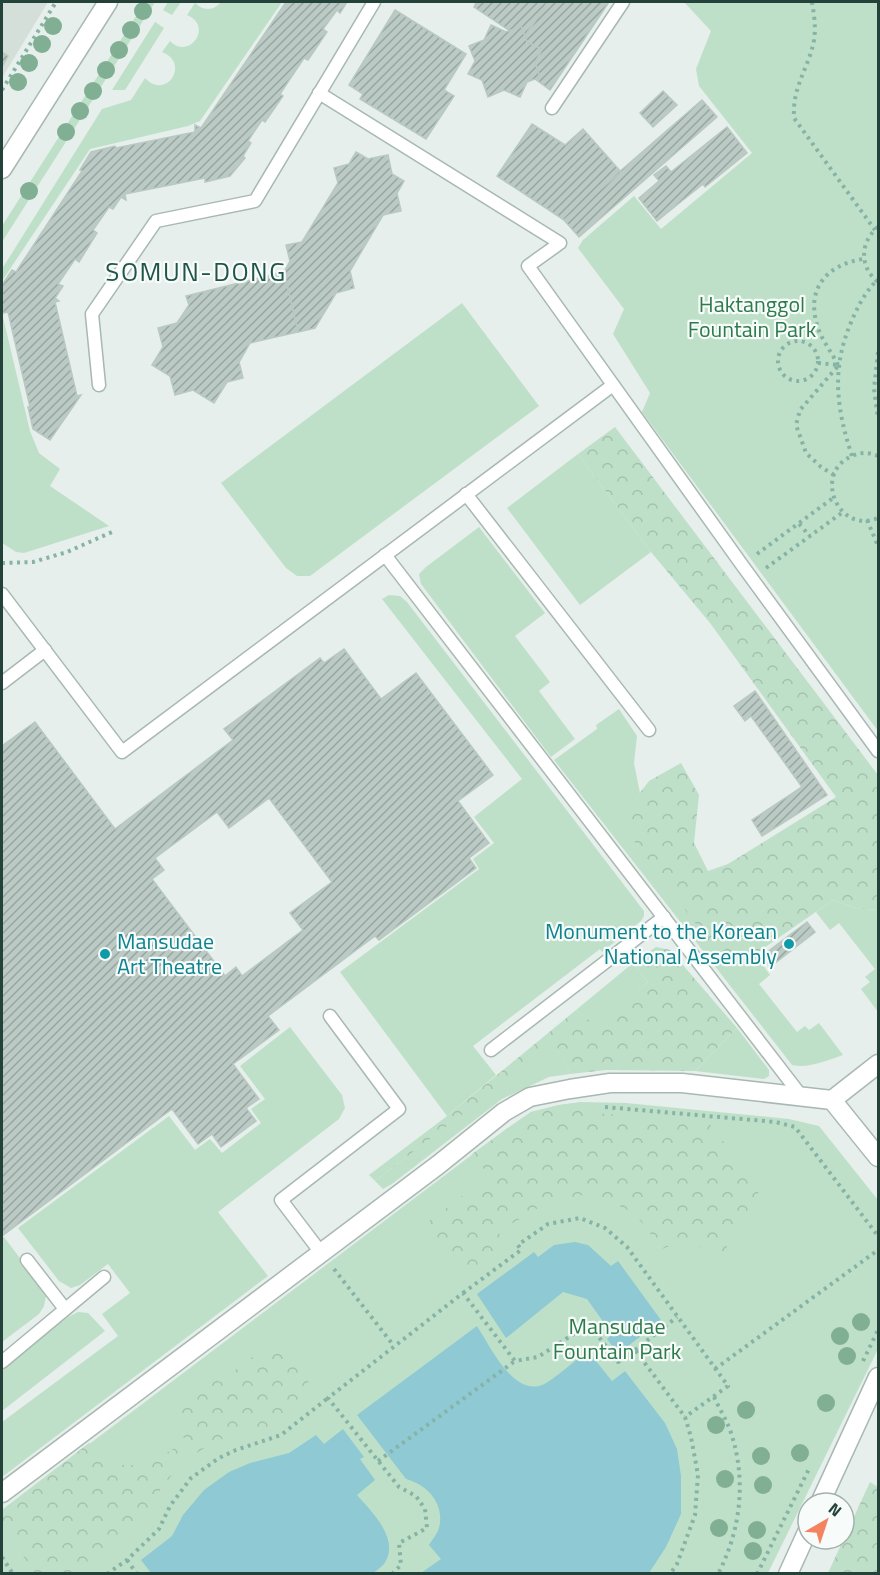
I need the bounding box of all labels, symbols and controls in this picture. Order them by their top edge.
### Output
district label: SOMUN-DONG [105,252,287,291]
park label: Haktanggol Fountain Park [688,287,817,346]
place label: Monument to the Korean National Assembly [545,914,777,973]
place label: Mansudae Art Theatre [117,924,222,983]
marker: Monument to the Korean National Assembly [782,937,796,951]
marker: Mansudae Art Theatre [98,947,112,961]
park label: Mansudae Fountain Park [553,1309,682,1368]
north arrow [796,1491,856,1551]
text: N [824,1497,847,1522]

